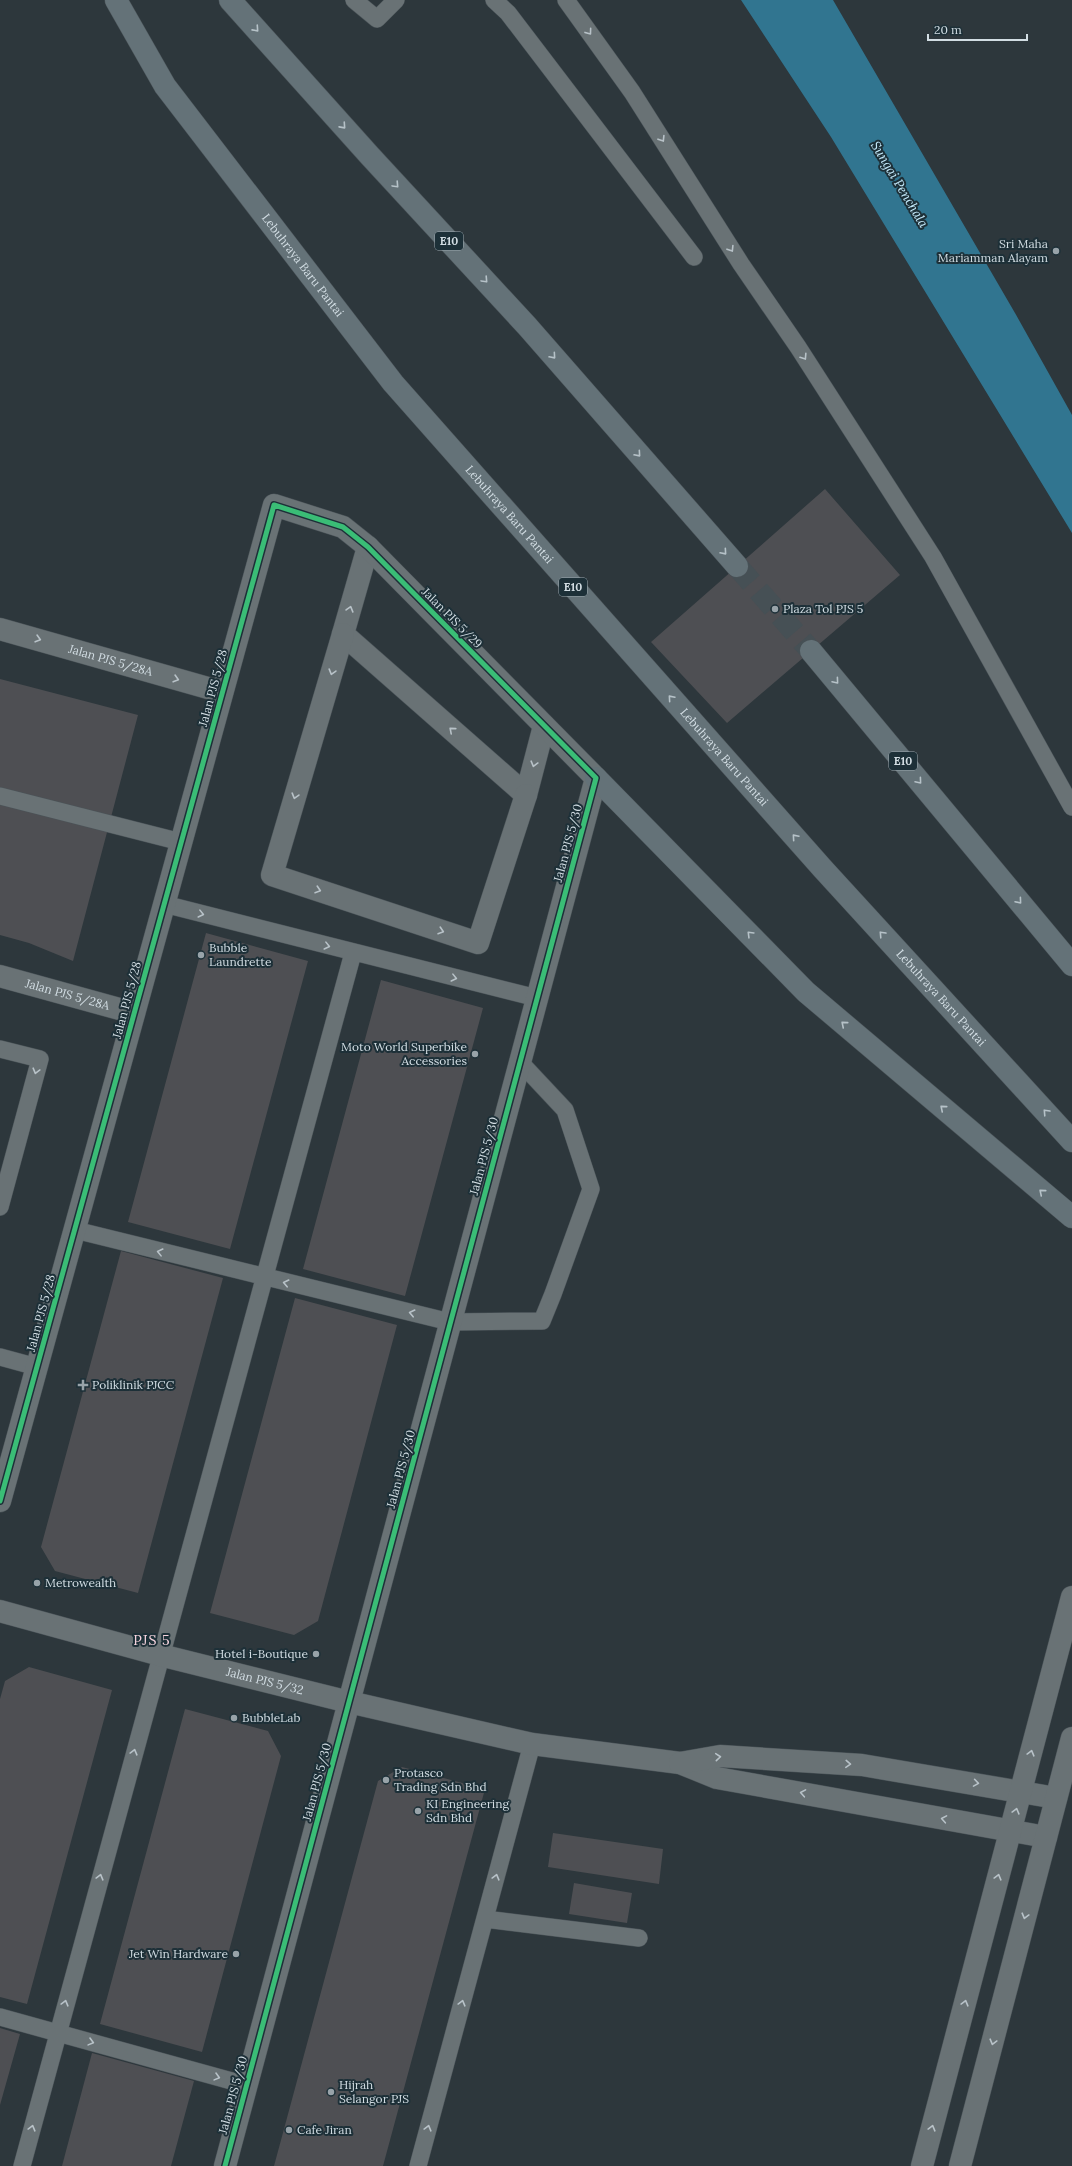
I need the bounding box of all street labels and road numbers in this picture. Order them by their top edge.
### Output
street label: Lebuhraya Baru Pantai [259,211,347,319]
road number: E10 [435,232,463,250]
street label: Lebuhraya Baru Pantai [462,462,557,566]
road number: E10 [559,578,587,596]
street label: Jalan PJS 5/29 [418,584,486,652]
street label: Jalan PJS 5/28A [66,641,155,679]
street label: Jalan PJS 5/28 [195,647,231,729]
street label: Lebuhraya Baru Pantai [677,705,772,809]
road number: E10 [889,752,917,770]
street label: Jalan PJS 5/30 [550,802,586,885]
street label: Lebuhraya Baru Pantai [893,946,989,1049]
street label: Jalan PJS 5/28 [109,959,145,1041]
street label: Jalan PJS 5/28A [23,975,112,1013]
street label: Jalan PJS 5/30 [466,1115,502,1198]
street label: Jalan PJS 5/28 [23,1272,59,1354]
street label: Jalan PJS 5/30 [383,1428,419,1511]
street label: Jalan PJS 5/32 [224,1664,305,1697]
street label: Jalan PJS 5/30 [299,1741,335,1824]
street label: Jalan PJS 5/30 [215,2054,251,2137]

